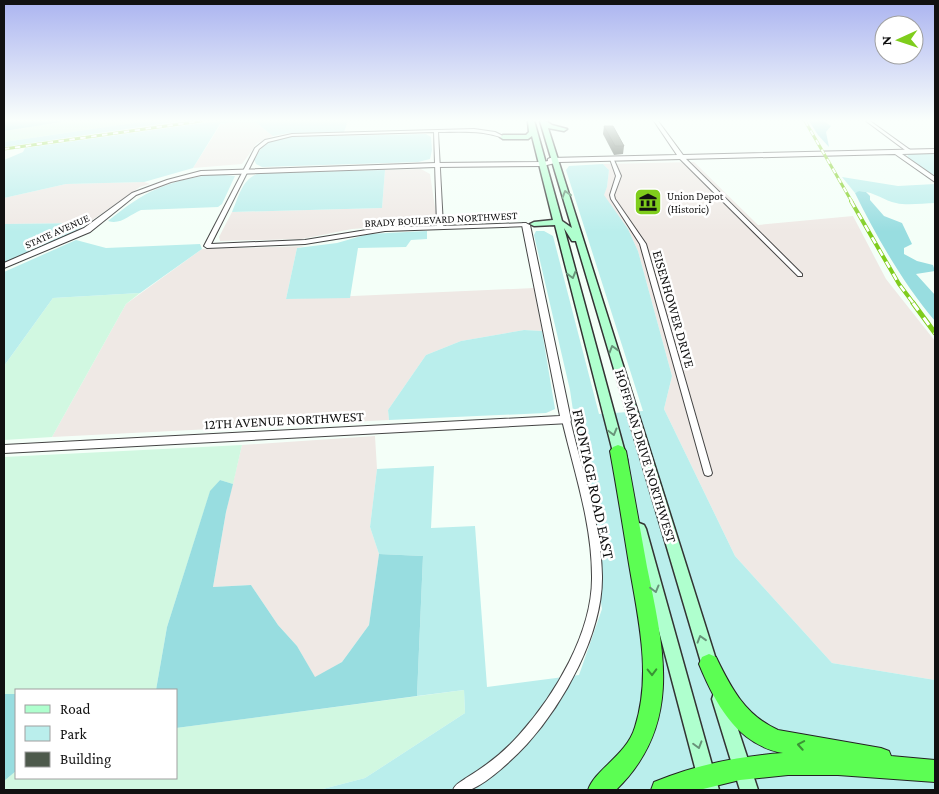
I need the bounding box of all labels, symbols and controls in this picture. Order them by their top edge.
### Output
north arrow [874,15,924,65]
text: N [878,35,894,46]
museum icon: Union Depot (Historic) [633,187,663,217]
one-way arrow [562,190,572,198]
place label: Union Depot (Historic) [667,190,724,216]
street label: BRADY BOULEVARD NORTHWEST [364,209,518,229]
street label: STATE AVENUE [23,211,91,251]
street label: EISENHOWER DRIVE [650,248,699,370]
one-way arrow [566,270,576,278]
one-way arrow [609,345,619,354]
street label: HOFFMAN DRIVE NORTHWEST [612,367,680,545]
street label: 12TH AVENUE NORTHWEST [204,408,365,432]
street label: FRONTAGE ROAD EAST [569,408,618,561]
one-way arrow [607,427,618,436]
one-way arrow [649,584,660,593]
one-way arrow [697,635,707,643]
one-way arrow [647,668,657,676]
legend [15,689,178,779]
text: Road [60,701,91,717]
text: Park [60,726,87,742]
one-way arrow [692,741,702,749]
one-way arrow [797,741,806,751]
text: Building [60,751,111,768]

